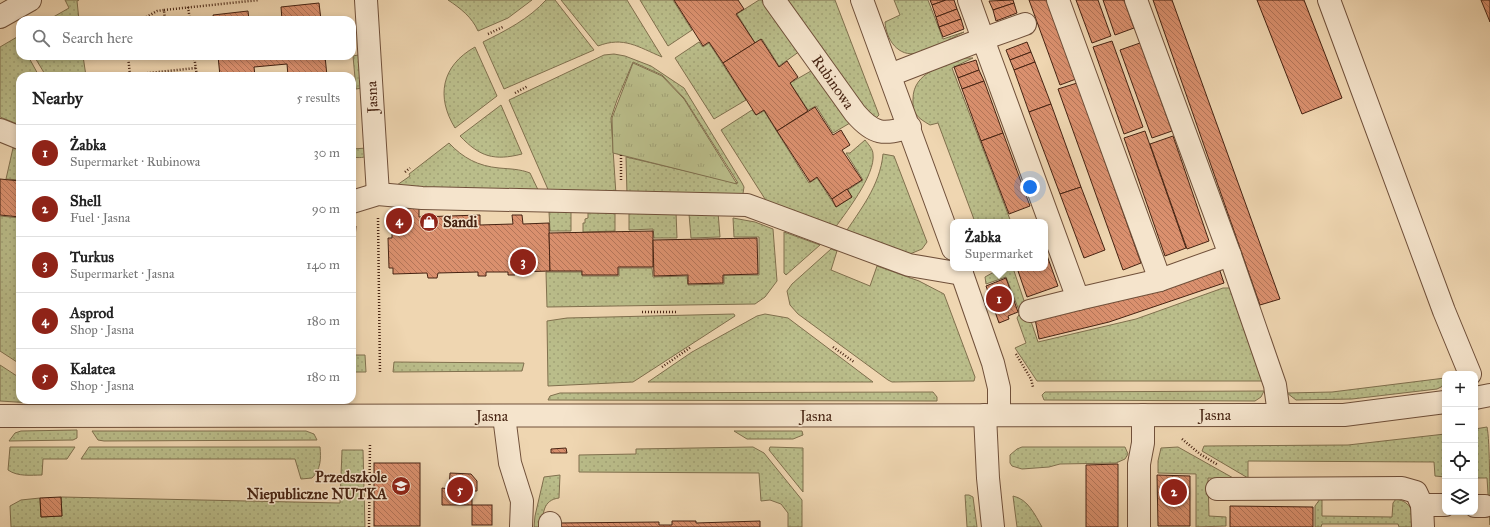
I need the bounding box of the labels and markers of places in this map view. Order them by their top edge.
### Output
pin: 4 [386,206,412,236]
shop icon: Sandi [418,211,440,233]
place label: Sandi [443,213,479,231]
pin: 3 [510,247,536,277]
pin: 1 [986,284,1012,314]
place label: Przedszkole Niepubliczne NUTKA [247,468,388,504]
school or university icon: Przedszkole Niepubliczne NUTKA [390,475,412,497]
pin: 5 [447,475,473,505]
pin: 2 [1161,477,1187,507]

